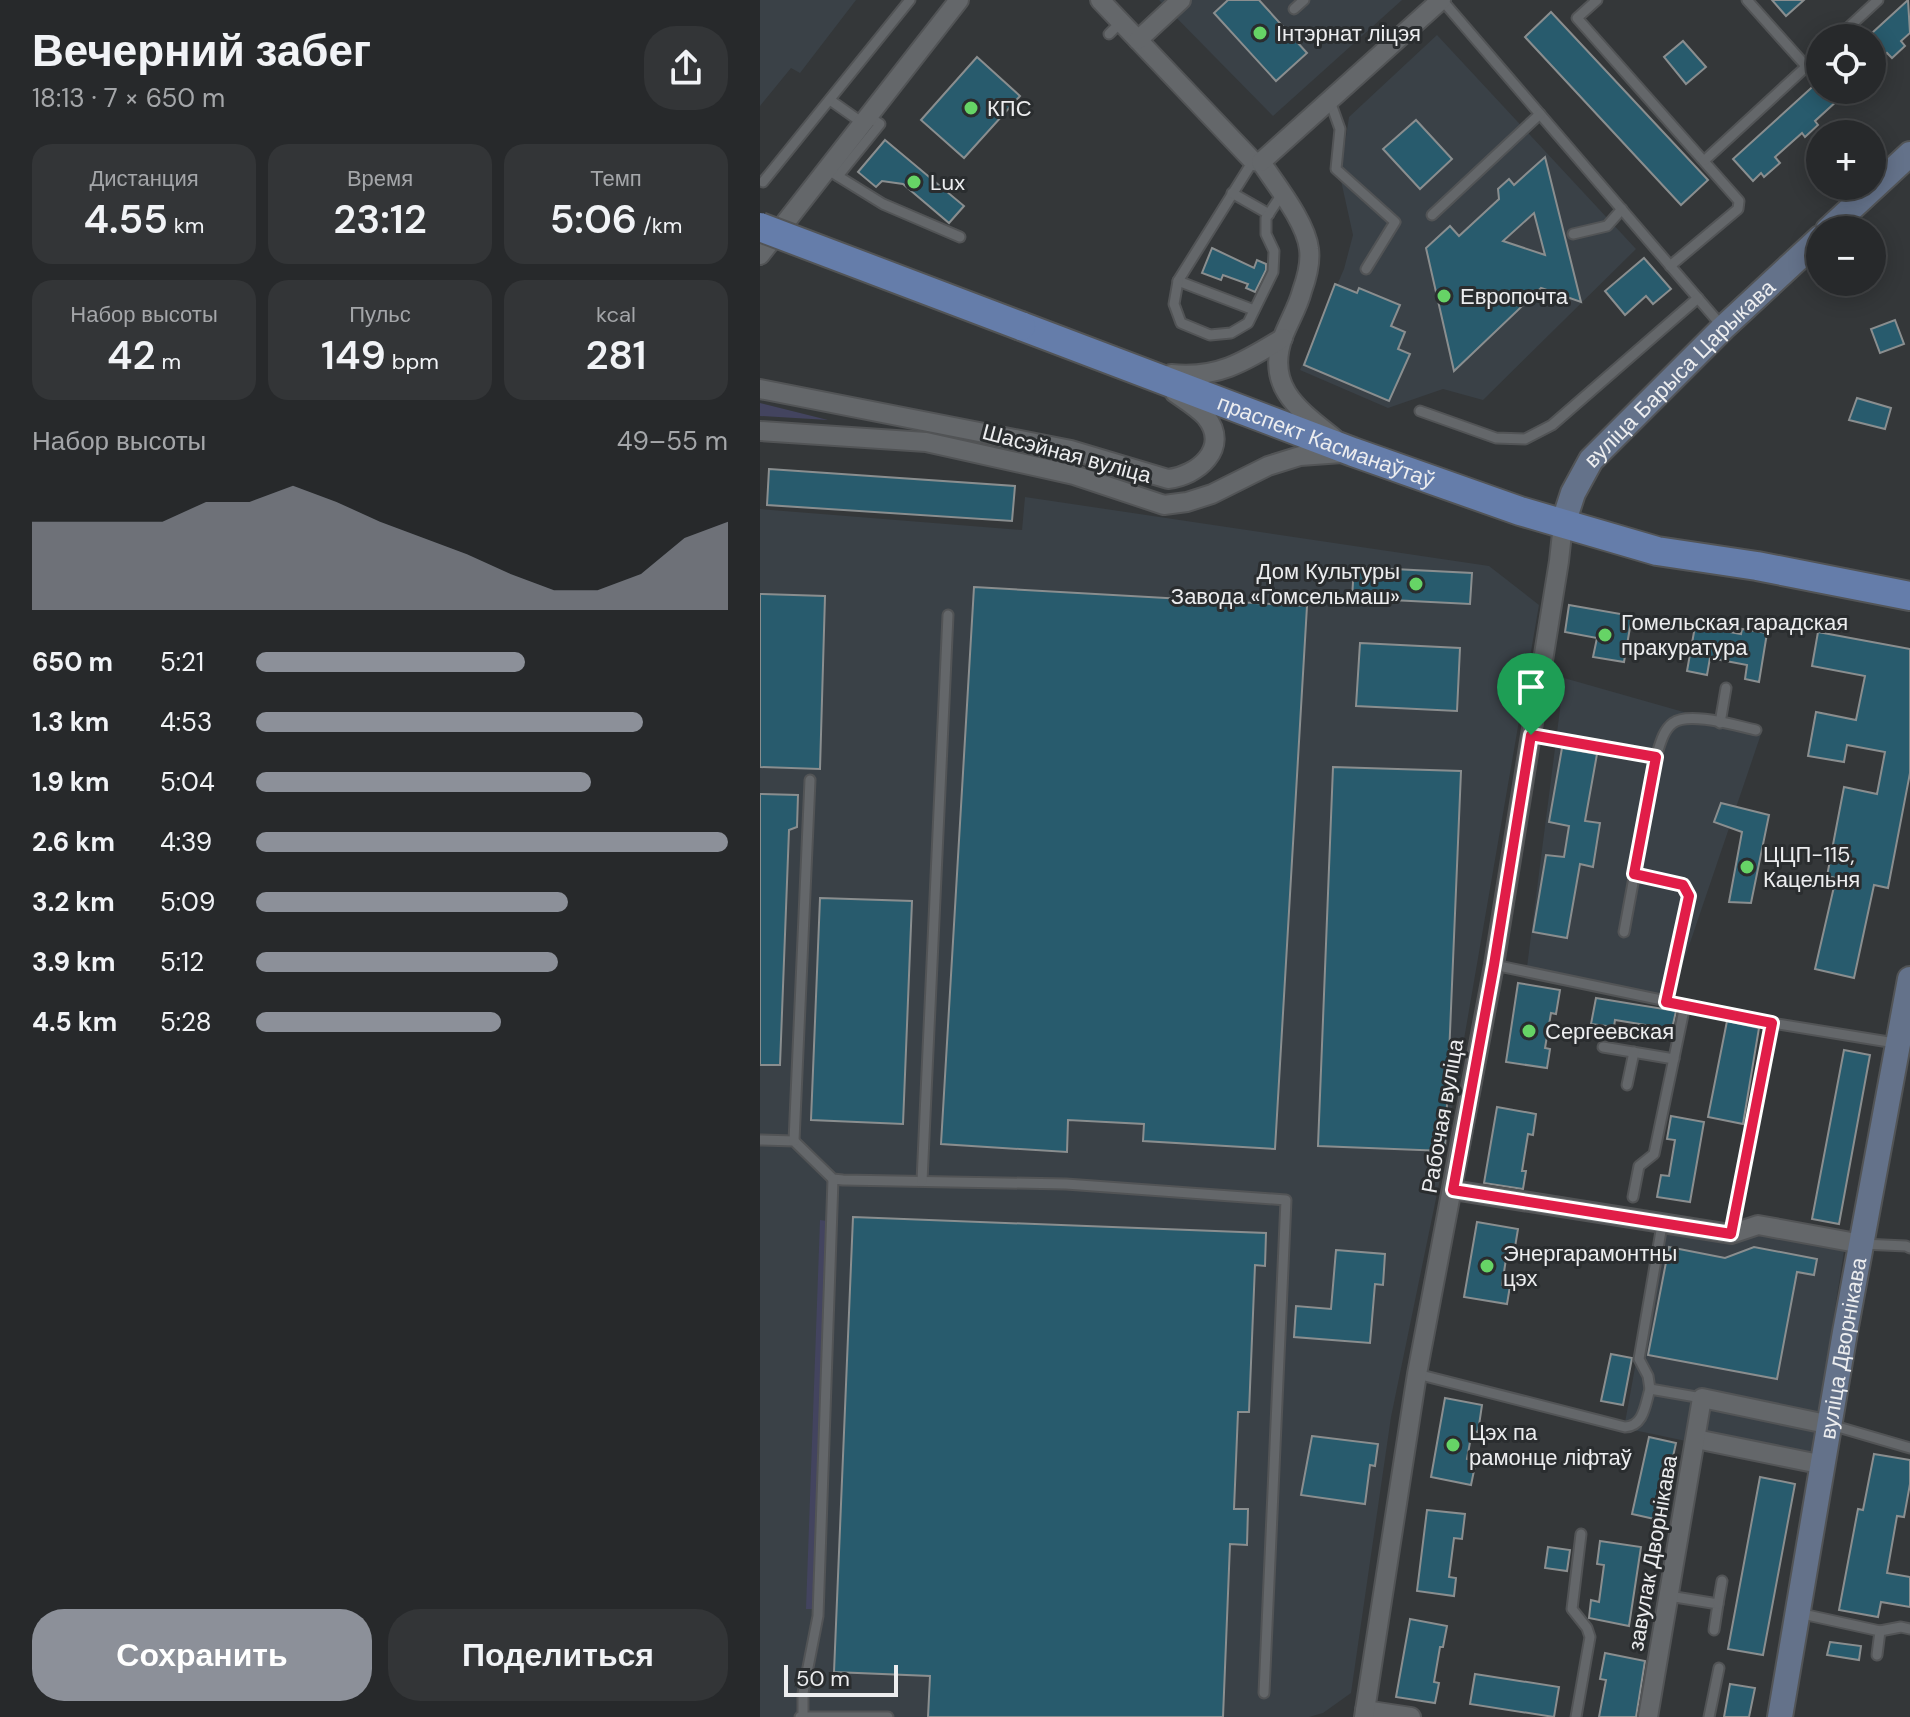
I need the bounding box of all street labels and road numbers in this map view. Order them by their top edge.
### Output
street label: вуліца Барыса Царыкава [1578,272,1782,474]
street label: праспект Касманаўтаў [1213,388,1438,495]
street label: Шасэйная вуліца [979,417,1155,490]
street label: Рабочая вуліца [1415,1036,1470,1196]
street label: вуліца Дворнікава [1813,1254,1874,1442]
street label: завулак Дворнікава [1621,1452,1684,1653]

